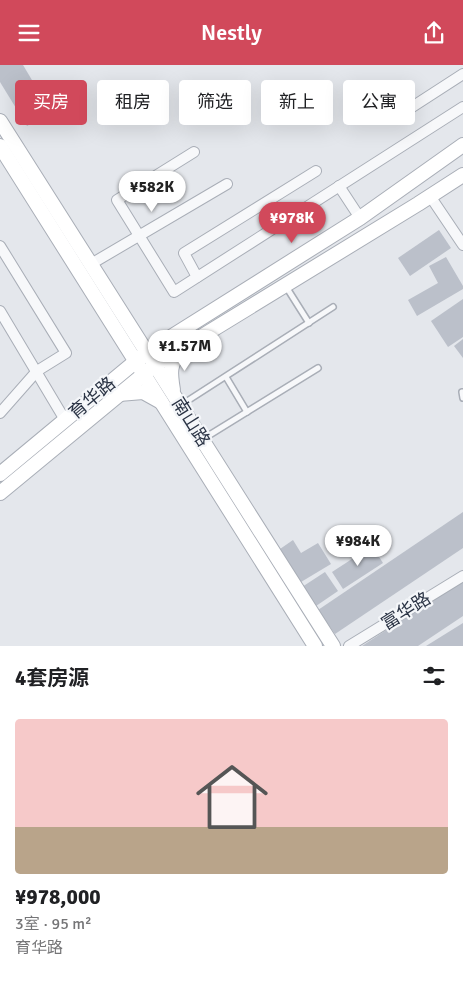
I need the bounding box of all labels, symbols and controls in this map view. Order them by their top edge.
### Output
icon: menu [15,19,43,47]
text: Nestly [201,19,262,46]
icon: share [420,19,448,47]
chip: 买房 [15,80,87,125]
chip: 租房 [97,80,169,125]
chip: 筛选 [179,80,251,125]
chip: 新上 [261,80,333,125]
chip: 公寓 [343,80,415,125]
pin: ¥582K [117,171,187,213]
text: ¥582K [130,177,174,197]
pin: ¥978K [257,201,327,244]
text: ¥978K [270,208,314,228]
pin: ¥1.57M [144,329,226,372]
text: ¥1.57M [159,336,211,356]
street label: 育华路 [64,372,120,424]
street label: 南山路 [167,393,215,451]
pin: ¥984K [323,525,393,567]
text: ¥984K [336,531,380,551]
street label: 富华路 [377,587,435,635]
icon: filters [420,662,448,690]
text: 4套房源 [15,665,89,691]
icon: home [187,752,277,842]
text: ¥978,000 [15,884,101,910]
text: 3室 · 95 m² [15,914,92,934]
text: 育华路 [15,938,63,958]

